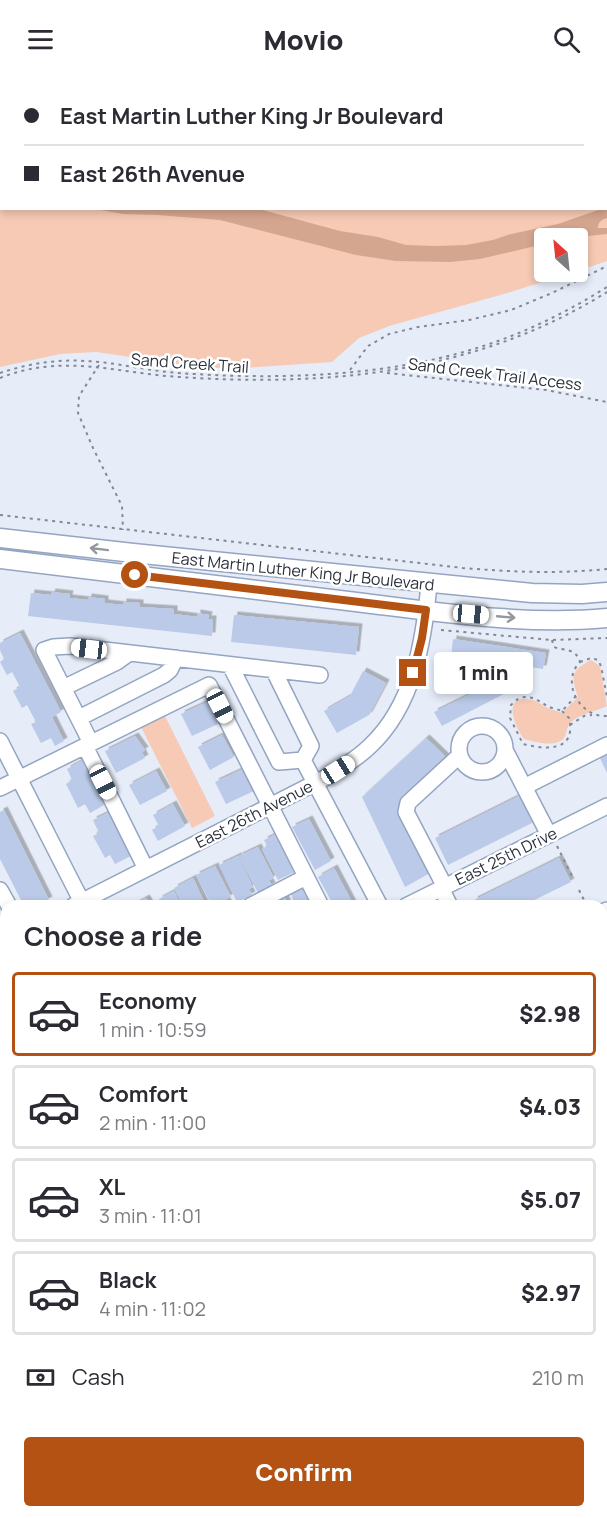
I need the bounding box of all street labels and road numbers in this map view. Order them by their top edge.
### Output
street label: Sand Creek Trail [130,348,250,378]
street label: Sand Creek Trail Access [407,352,583,396]
street label: East Martin Luther King Jr Boulevard [171,546,435,596]
street label: East 26th Avenue [192,775,316,853]
street label: East 25th Drive [451,822,561,890]

